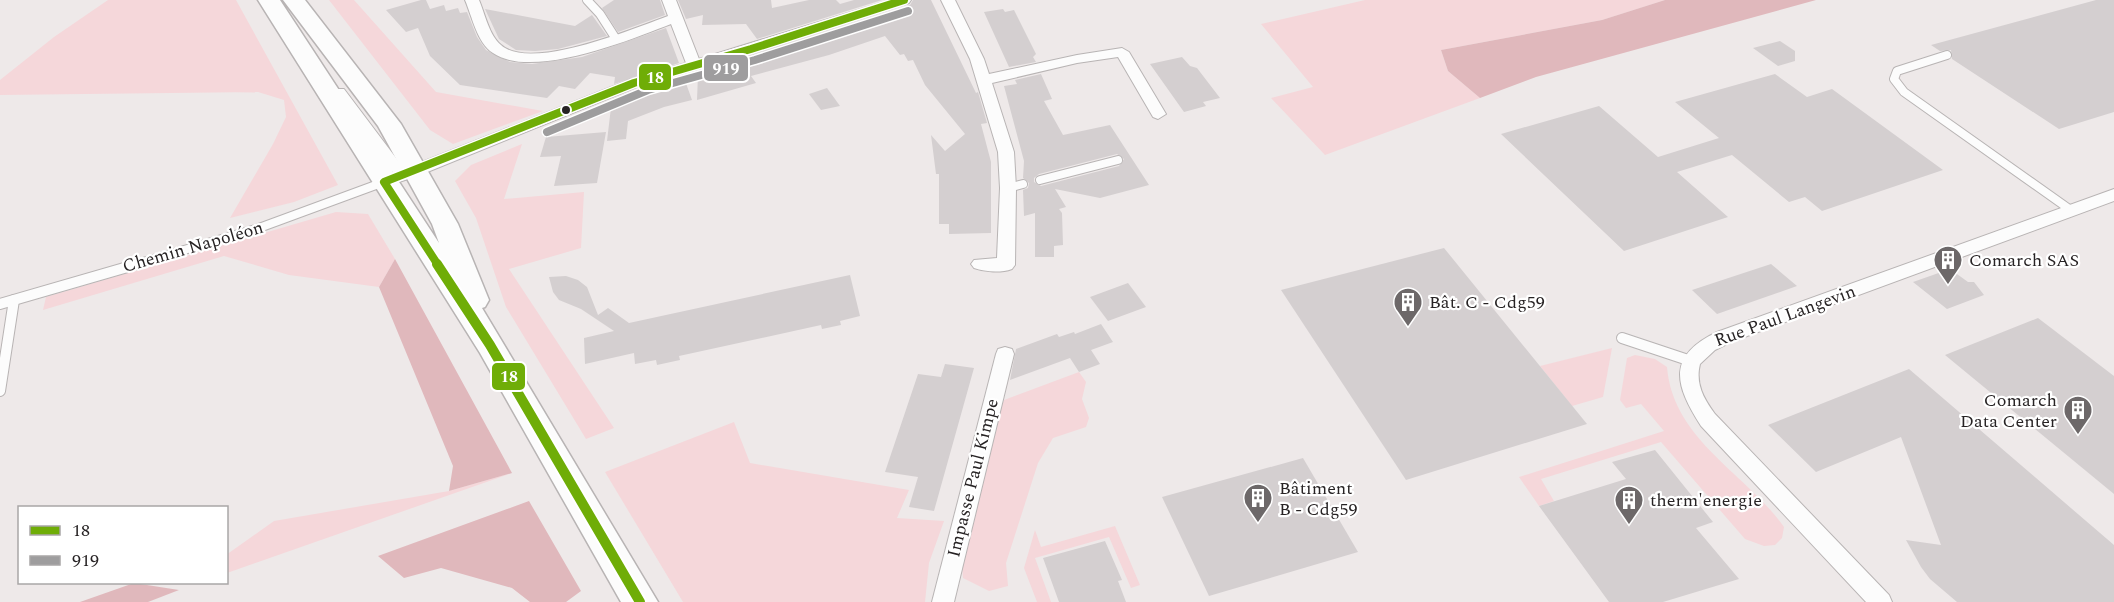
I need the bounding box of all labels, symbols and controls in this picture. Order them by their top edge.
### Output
line badge: 919 [703,54,749,82]
text: 919 [713,57,739,81]
line badge: 18 [638,63,672,91]
text: 18 [646,66,664,90]
unlabelled marker [560,104,572,116]
street label: Chemin Napoléon [119,214,267,280]
building icon: Comarch SAS [1932,244,1964,286]
place label: Comarch SAS [1969,247,2079,274]
street label: Rue Paul Langevin [1711,278,1859,354]
building icon: Bât. C - Cdg59 [1392,286,1424,328]
place label: Bât. C - Cdg59 [1429,289,1545,316]
line badge: 18 [491,362,526,391]
text: 18 [500,365,518,389]
place label: Comarch Data Center [1960,387,2057,435]
building icon: Comarch Data Center [2062,394,2094,436]
street label: Impasse Paul Kimpe [940,396,1006,560]
place label: Bâtiment B - Cdg59 [1279,475,1358,523]
building icon: Bâtiment B - Cdg59 [1242,482,1274,524]
building icon: therm'energie [1613,484,1645,526]
place label: therm'energie [1650,487,1762,514]
legend [18,506,228,584]
text: 18 [72,517,90,544]
text: 919 [72,547,99,574]

